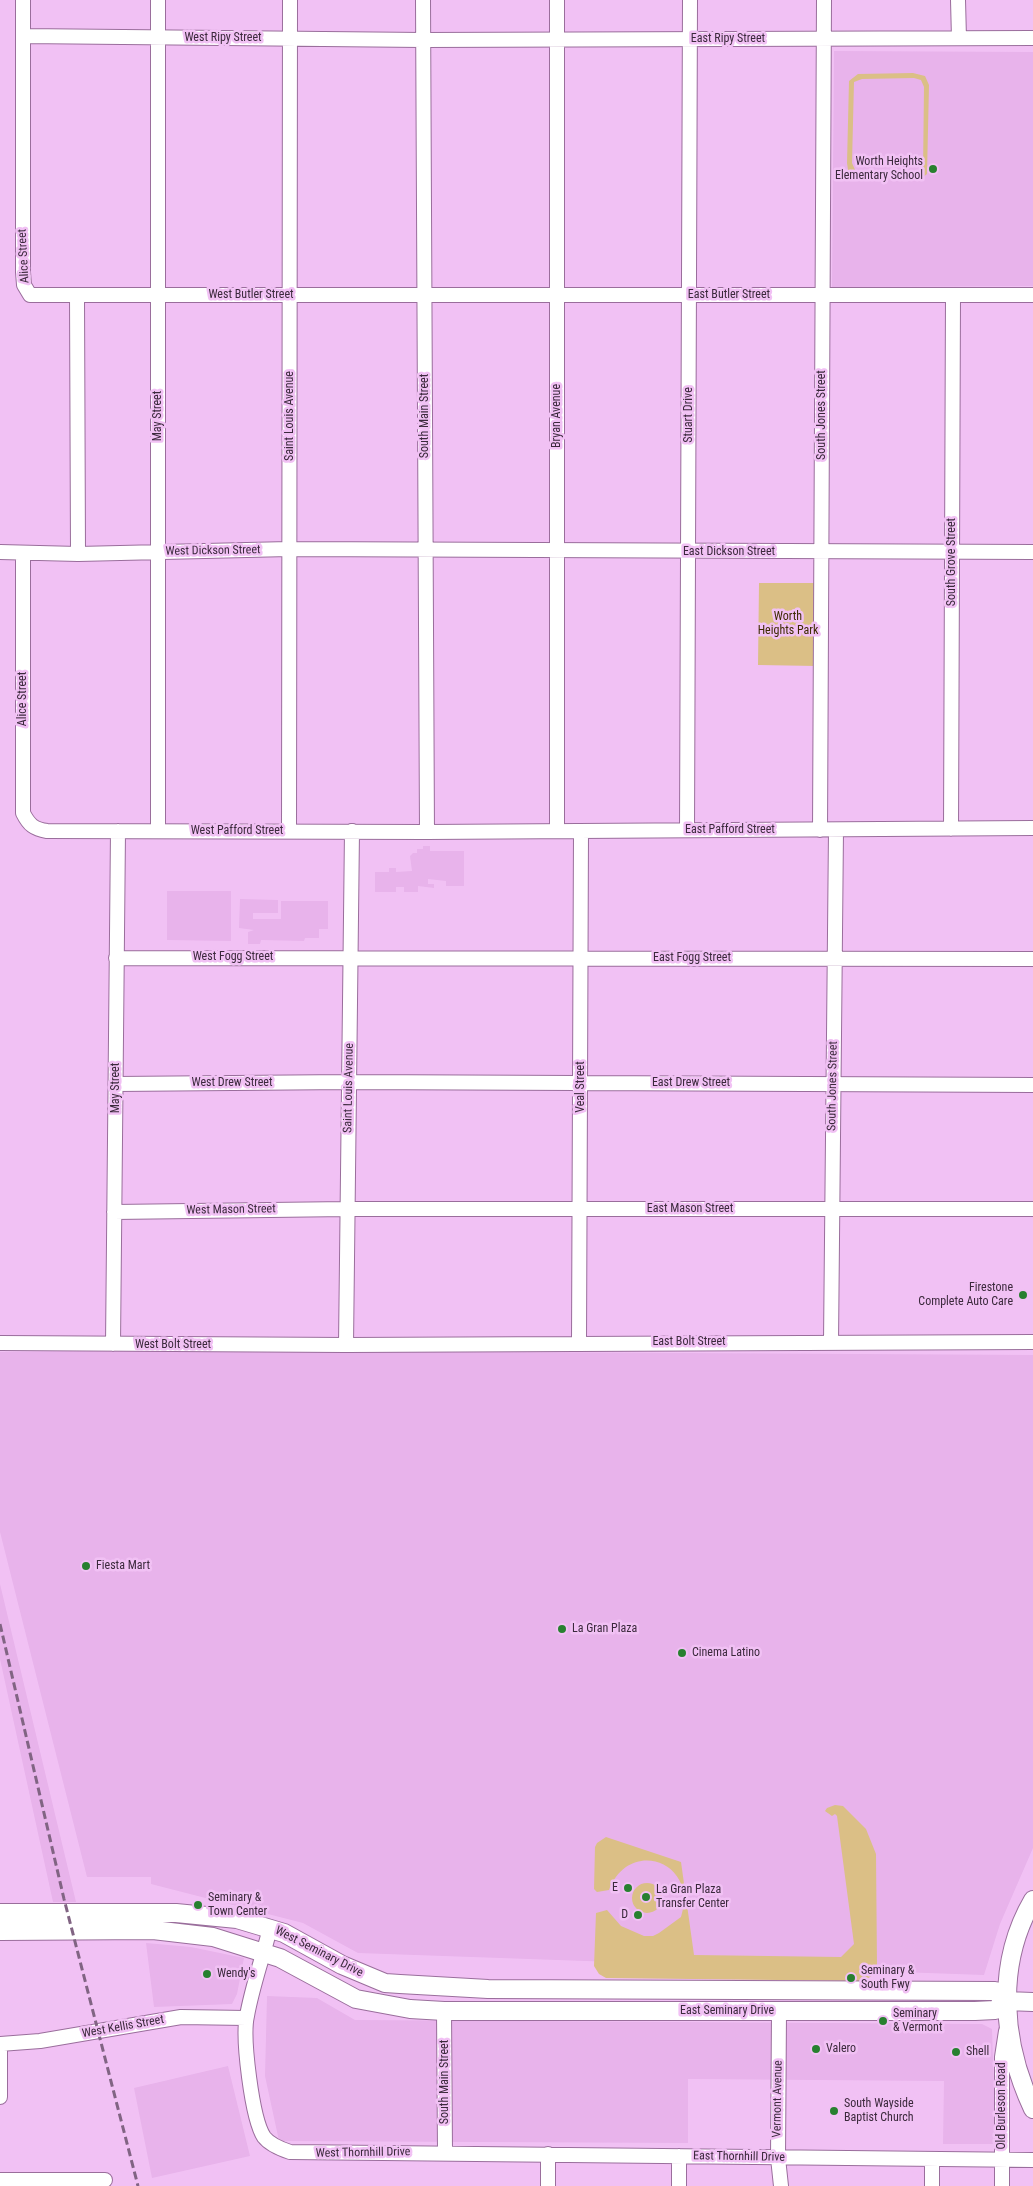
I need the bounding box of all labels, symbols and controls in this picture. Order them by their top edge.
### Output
street label: West Ripy Street [184,31,262,45]
street label: East Ripy Street [691,32,765,46]
place label: Worth Heights Elementary School [835,155,923,183]
marker: Worth Heights Elementary School [927,163,939,175]
street label: Alice Street [15,228,33,284]
street label: West Butler Street [208,288,294,302]
street label: East Butler Street [688,288,770,302]
street label: South Jones Street [815,370,829,460]
street label: Saint Louis Avenue [283,371,297,461]
street label: South Main Street [418,374,432,458]
street label: Bryan Avenue [550,384,564,448]
street label: Stuart Drive [682,387,696,443]
street label: May Street [151,391,165,441]
street label: South Grove Street [945,518,959,606]
street label: West Dickson Street [165,543,261,559]
street label: East Dickson Street [683,545,775,559]
park label: Worth Heights Park [758,610,818,638]
street label: Alice Street [16,672,30,726]
street label: East Pafford Street [685,823,775,837]
street label: West Pafford Street [191,824,283,838]
street label: West Fogg Street [193,950,273,964]
street label: East Fogg Street [653,951,731,965]
street label: South Jones Street [825,1041,841,1131]
street label: Saint Louis Avenue [341,1043,357,1133]
street label: Veal Street [574,1061,588,1113]
street label: May Street [109,1063,123,1113]
street label: West Drew Street [191,1076,273,1090]
street label: East Drew Street [652,1076,730,1090]
street label: West Mason Street [186,1202,276,1218]
street label: East Mason Street [647,1202,733,1216]
place label: Firestone Complete Auto Care [918,1281,1013,1309]
marker: Firestone Complete Auto Care [1017,1289,1029,1301]
street label: East Bolt Street [652,1335,726,1349]
street label: West Bolt Street [135,1338,211,1352]
place label: Fiesta Mart [96,1559,150,1573]
marker: Fiesta Mart [80,1560,92,1572]
place label: La Gran Plaza [572,1622,637,1636]
marker: La Gran Plaza [556,1623,568,1635]
place label: Cinema Latino [692,1646,760,1660]
marker: Cinema Latino [676,1647,688,1659]
place label: E [612,1881,618,1895]
marker: E [622,1882,634,1894]
place label: La Gran Plaza Transfer Center [656,1883,729,1911]
place label: Seminary & Town Center [208,1891,267,1919]
marker: La Gran Plaza Transfer Center [640,1891,652,1903]
marker: Seminary & Town Center [192,1899,204,1911]
place label: D [621,1908,628,1922]
marker: D [632,1909,644,1921]
street label: West Seminary Drive [273,1924,365,1980]
place label: Seminary & South Fwy [861,1964,914,1992]
place label: Wendy's [217,1967,256,1981]
marker: Wendy's [201,1968,213,1980]
marker: Seminary & South Fwy [845,1972,857,1984]
street label: East Seminary Drive [680,2004,774,2018]
place label: Seminary & Vermont [893,2007,942,2035]
street label: West Kellis Street [81,2013,165,2041]
marker: Seminary & Vermont [877,2015,889,2027]
street label: South Main Street [438,2040,452,2124]
place label: Valero [826,2042,856,2056]
marker: Valero [810,2043,822,2055]
place label: Shell [966,2045,989,2059]
marker: Shell [950,2046,962,2058]
street label: Vermont Avenue [770,2060,786,2138]
street label: Old Burleson Road [995,2062,1009,2150]
place label: South Wayside Baptist Church [844,2097,914,2125]
marker: South Wayside Baptist Church [828,2105,840,2117]
street label: West Thornhill Drive [316,2145,410,2161]
street label: East Thornhill Drive [693,2149,785,2165]

